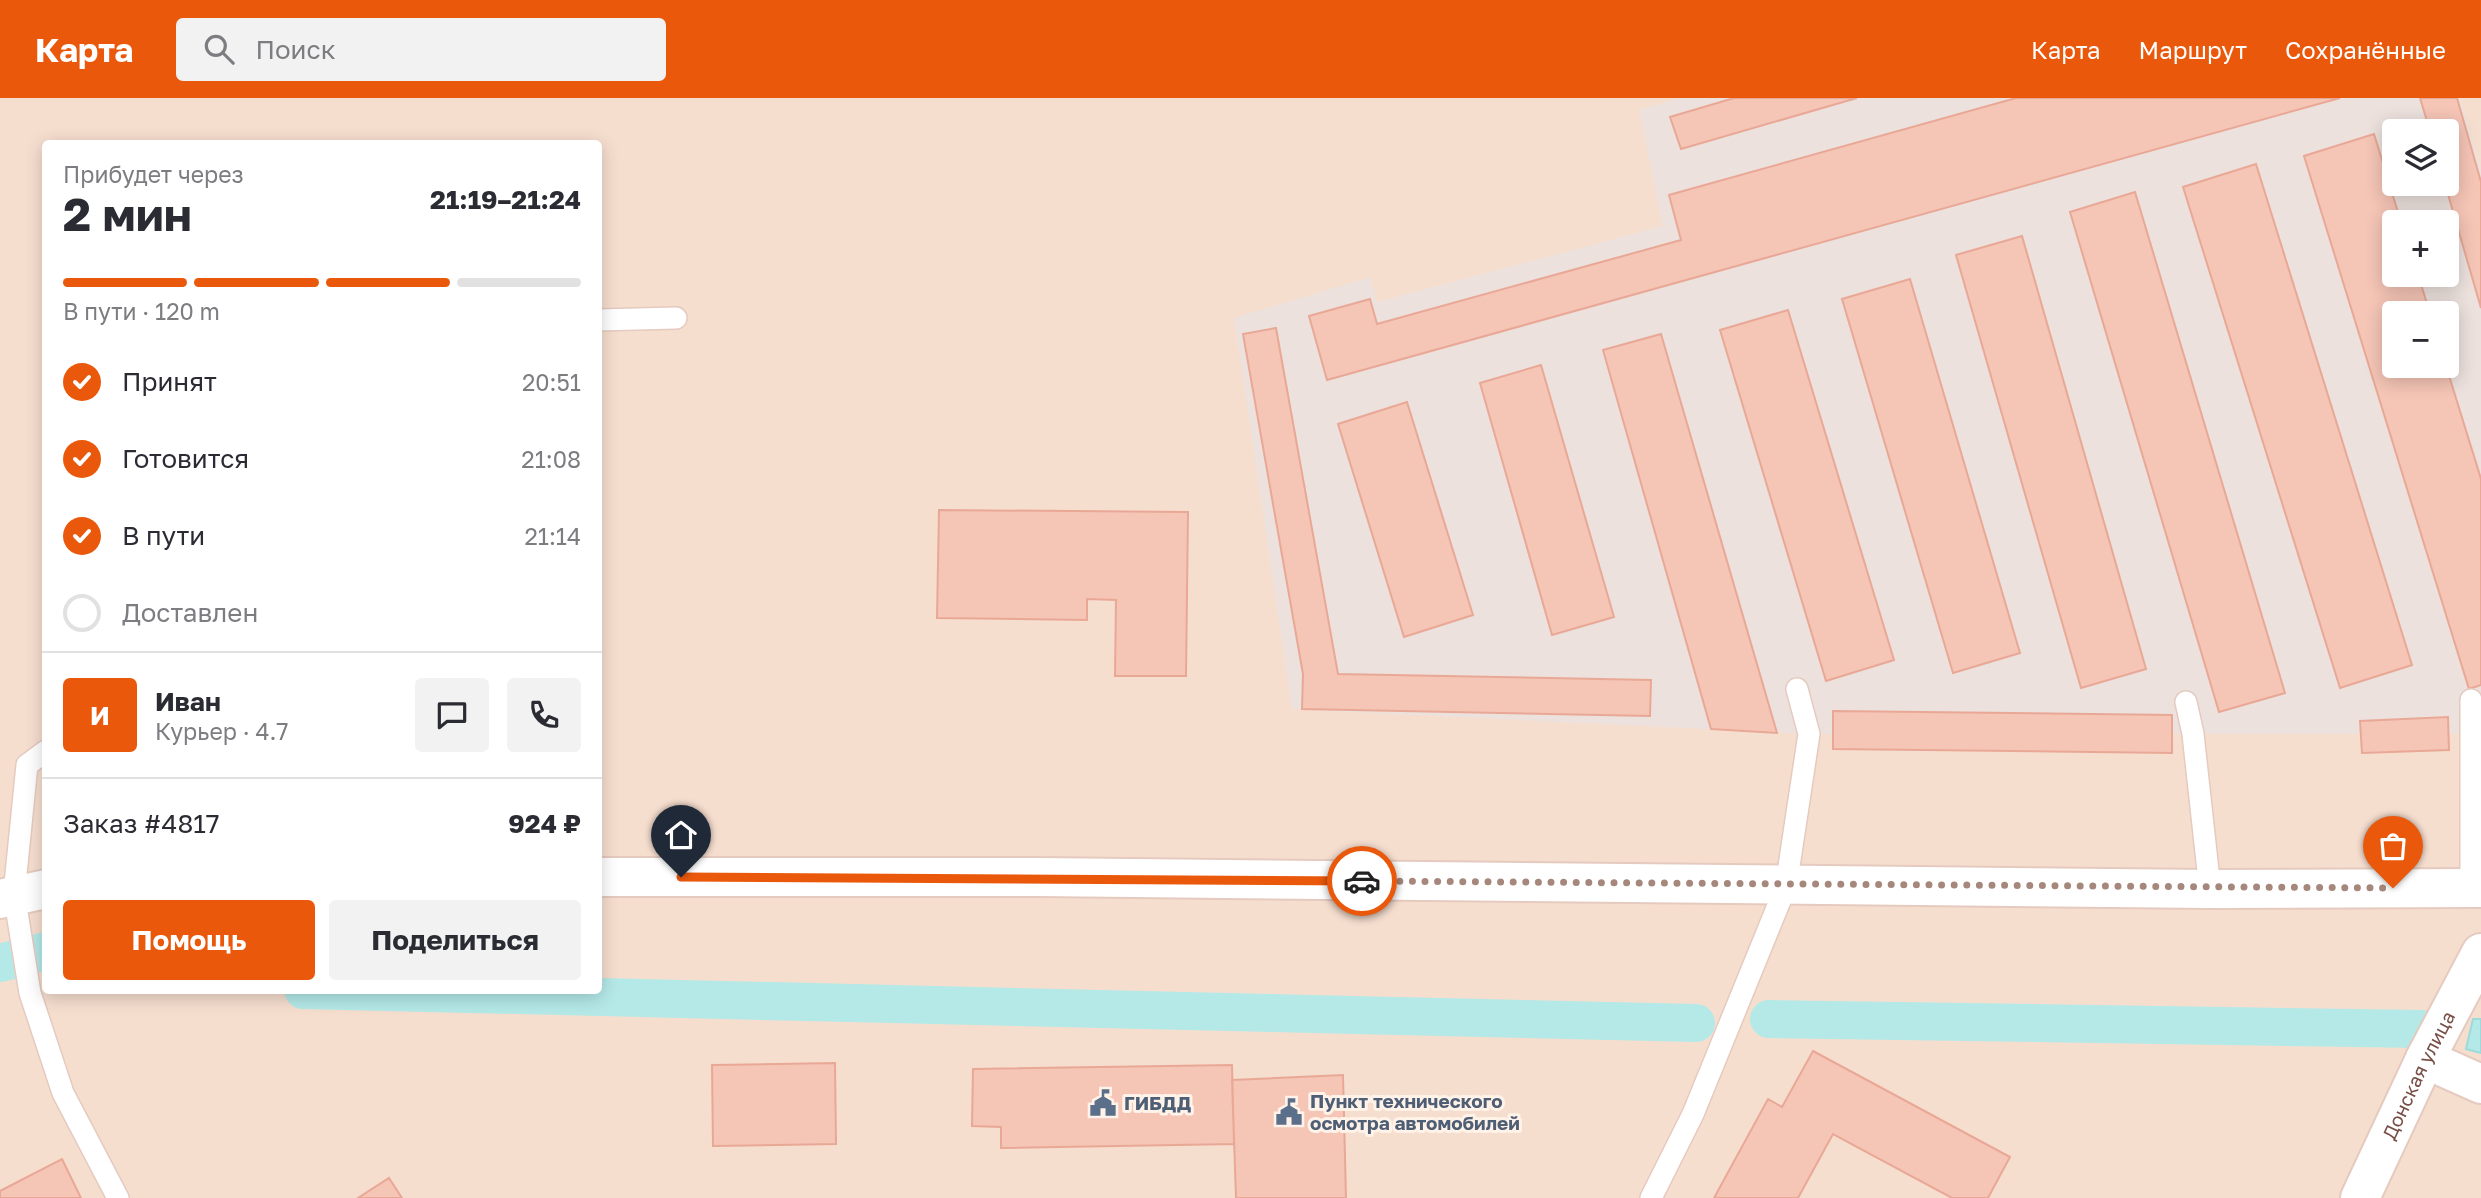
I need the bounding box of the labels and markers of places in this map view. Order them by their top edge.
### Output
pin [651,805,711,877]
pin [2363,816,2423,888]
public building icon: ГИБДД [1088,1088,1118,1118]
place label: Пункт технического осмотра автомобилей [1310,1089,1520,1134]
place label: ГИБДД [1124,1091,1191,1114]
public building icon: Пункт технического осмотра автомобилей [1274,1097,1304,1127]

